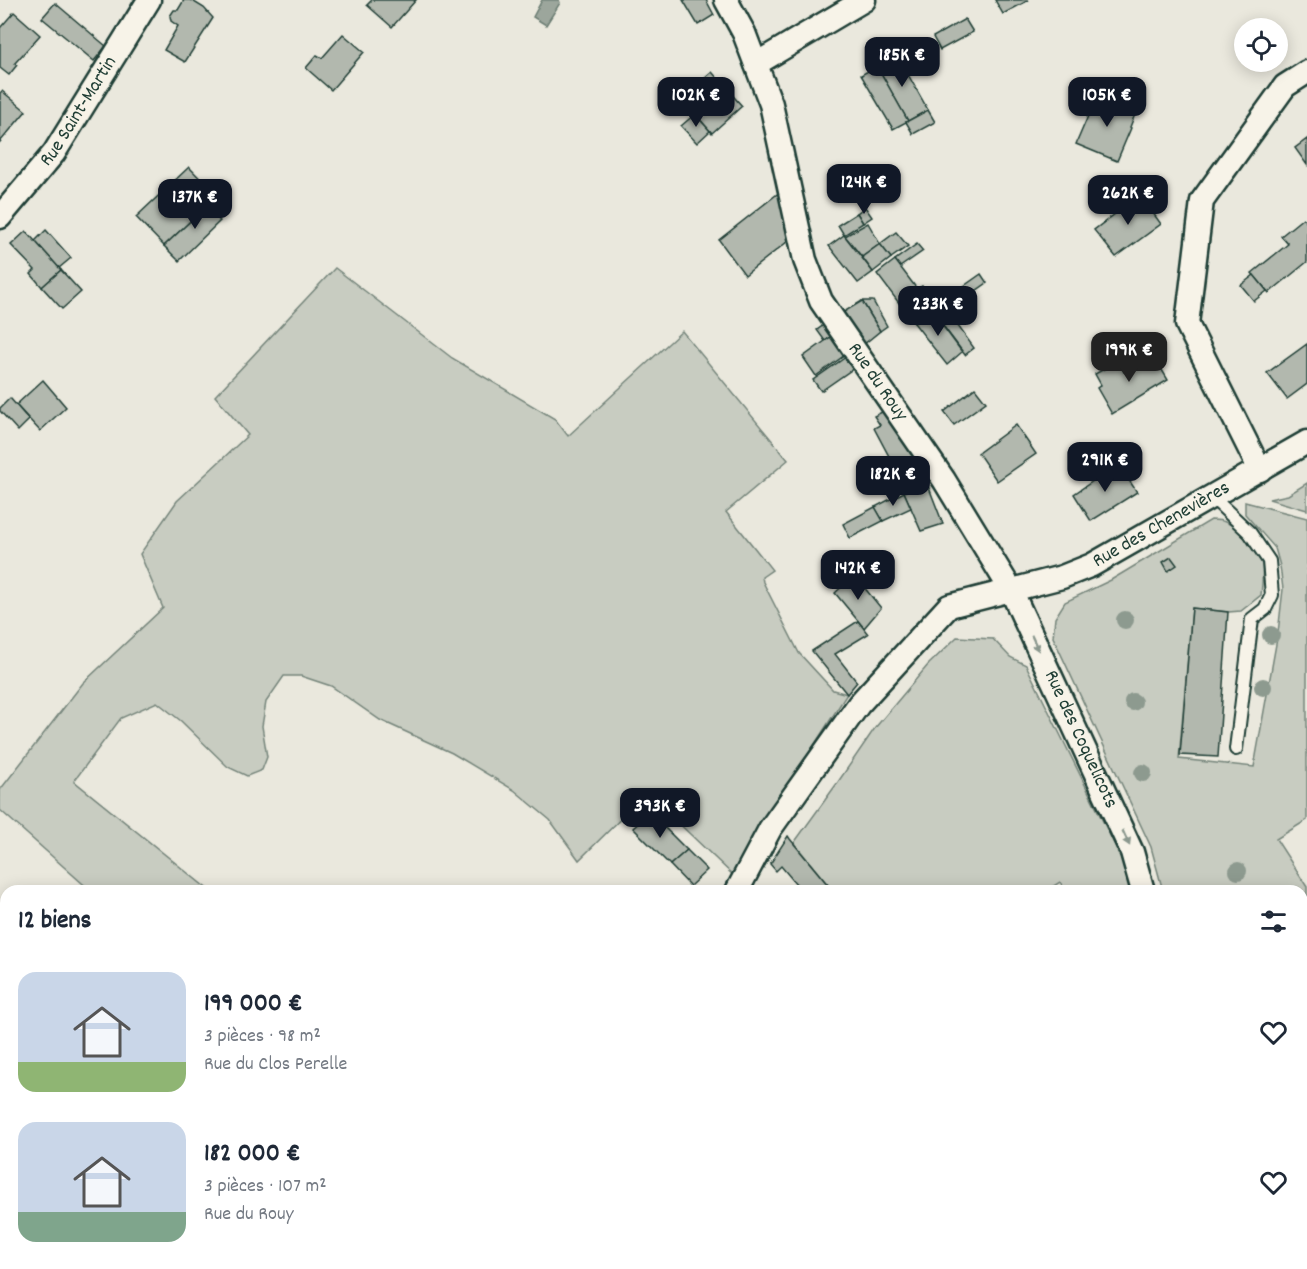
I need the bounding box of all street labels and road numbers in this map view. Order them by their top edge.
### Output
street label: Rue Saint-Martin [34,51,125,173]
street label: Rue du Rouy [840,337,914,428]
street label: Rue des Chenevières [1088,475,1236,576]
street label: Rue des Coquelicots [1036,666,1124,813]

